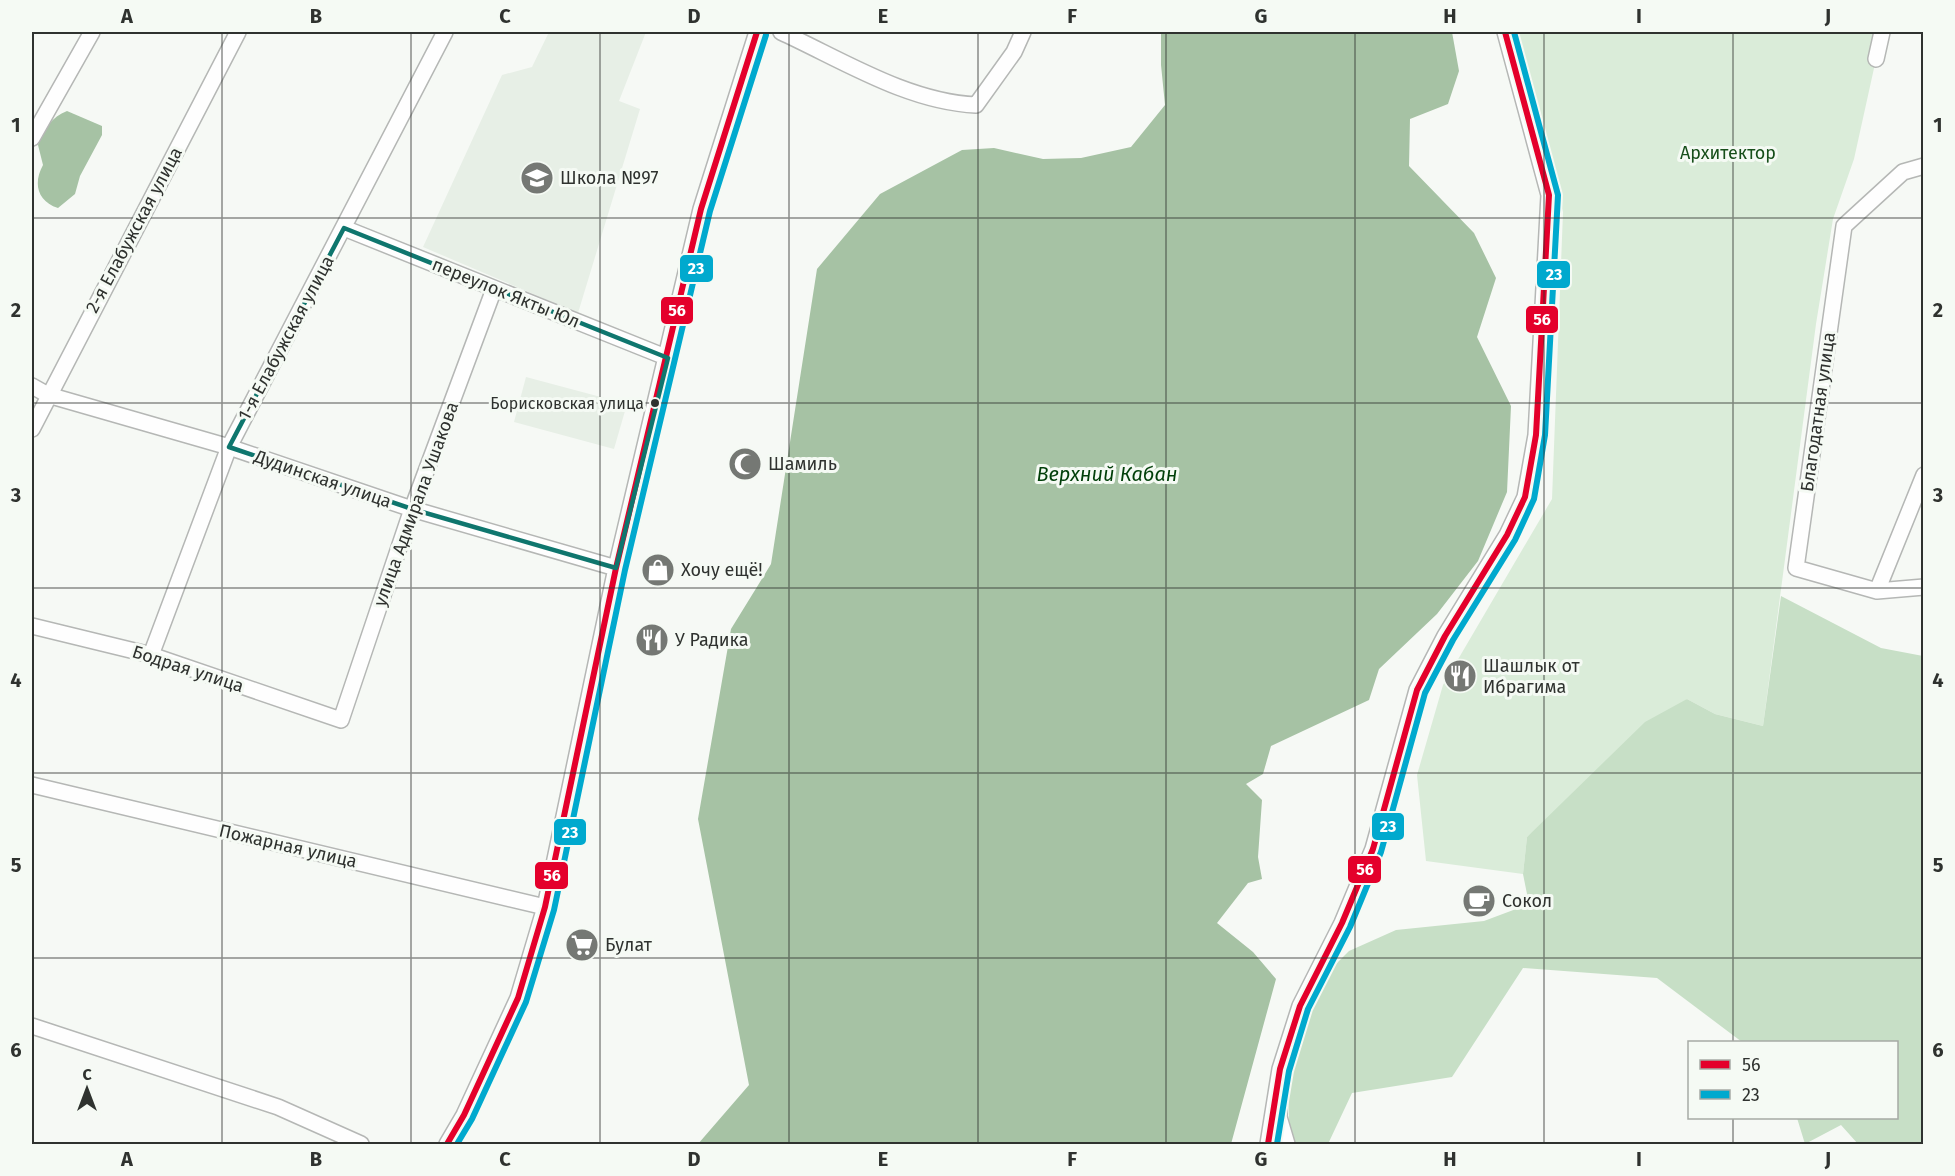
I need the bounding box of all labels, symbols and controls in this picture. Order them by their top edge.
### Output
text: A [120,4,134,28]
text: B [310,4,322,28]
text: C [499,4,511,28]
text: D [687,4,701,28]
text: E [878,4,888,28]
text: F [1067,4,1077,28]
text: G [1255,4,1267,28]
text: H [1443,4,1457,28]
text: I [1636,4,1642,28]
text: J [1824,4,1831,28]
text: 1 [11,113,21,137]
text: 1 [1933,113,1943,137]
park label: Архитектор [1680,142,1776,164]
street label: 2-я Елабужская улица [81,143,187,317]
school or university icon: Школа №97 [519,160,555,196]
place label: Школа №97 [560,167,658,189]
street label: 1-я Елабужская улица [233,252,339,424]
street label: переулок Якты Юл [429,253,583,333]
line badge: 23 [679,254,714,283]
text: 23 [688,259,704,278]
line badge: 23 [1536,260,1571,289]
text: 23 [1546,265,1562,284]
line badge: 56 [660,296,694,325]
text: 2 [11,298,21,322]
text: 2 [1933,298,1943,322]
text: 56 [668,301,686,320]
line badge: 56 [1525,305,1559,334]
text: 56 [1533,310,1551,329]
street label: Благодатная улица [1796,331,1840,493]
place label: Борисковская улица [490,394,644,413]
marker: Борисковская улица [649,397,661,409]
street label: улица Адмирала Ушакова [369,399,463,609]
street label: Дудинская улица [251,445,394,513]
mosque icon: Шамиль [727,446,763,482]
place label: Шамиль [768,453,837,475]
water label: Верхний Кабан [1036,462,1178,486]
text: 3 [10,483,21,507]
text: 3 [1932,483,1943,507]
shop icon: Хочу ещё! [640,552,676,588]
place label: Хочу ещё! [681,559,763,581]
restaurant icon: У Радика [634,622,670,658]
place label: У Радика [675,629,748,651]
street label: Бодрая улица [129,641,247,697]
place label: Шашлык от Ибрагима [1483,655,1581,698]
restaurant icon: Шашлык от Ибрагима [1442,658,1478,694]
text: 4 [10,668,22,692]
text: 4 [1932,668,1944,692]
line badge: 23 [1371,812,1405,841]
text: 23 [1380,817,1396,836]
line badge: 23 [553,818,587,846]
street label: Пожарная улица [217,819,359,873]
text: 23 [562,823,578,842]
text: 5 [11,853,22,877]
text: 5 [1933,853,1944,877]
line badge: 56 [1347,855,1382,884]
text: 56 [1356,860,1374,879]
line badge: 56 [534,861,569,890]
text: 56 [543,866,561,885]
cafe icon: Сокол [1461,883,1497,919]
place label: Сокол [1502,890,1552,912]
supermarket icon: Булат [564,927,600,963]
place label: Булат [605,934,653,956]
text: 6 [10,1038,22,1062]
text: 6 [1932,1038,1944,1062]
legend [1688,1041,1898,1119]
text: 56 [1742,1054,1761,1076]
north arrow [57,1059,117,1119]
text: С [82,1065,92,1084]
text: 23 [1742,1084,1760,1106]
text: A [120,1147,134,1171]
text: B [310,1147,322,1171]
text: C [499,1147,511,1171]
text: D [687,1147,701,1171]
text: E [878,1147,888,1171]
text: F [1067,1147,1077,1171]
text: G [1255,1147,1267,1171]
text: H [1443,1147,1457,1171]
text: I [1636,1147,1642,1171]
text: J [1824,1147,1831,1171]

